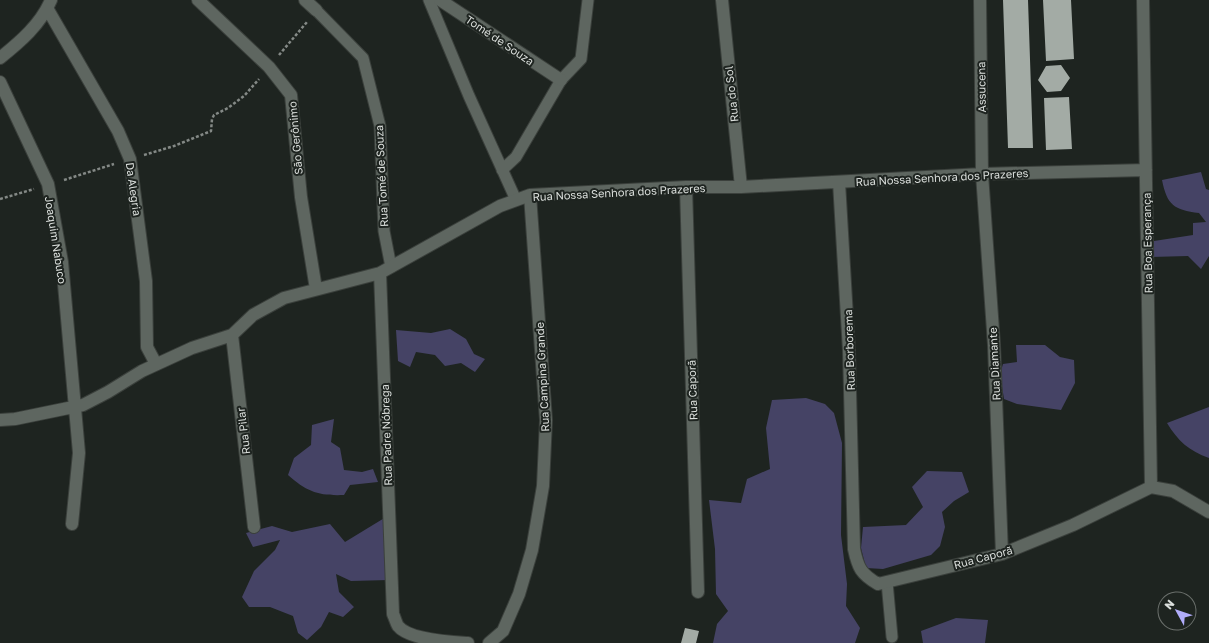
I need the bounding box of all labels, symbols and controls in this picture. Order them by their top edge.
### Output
street label: Tomé de Souza [463,12,537,68]
street label: Assucena [974,61,988,113]
street label: Rua do Sol [722,65,740,123]
street label: São Gerônimo [285,100,305,175]
street label: Rua Tomé de Souza [372,125,390,227]
street label: Da Alegria [124,161,144,217]
street label: Rua Nossa Senhora dos Prazeres [855,166,1029,188]
street label: Rua Nossa Senhora dos Prazeres [532,181,706,203]
street label: Rua Boa Esperança [1140,192,1154,294]
street label: Joaquim Nabuco [43,195,69,285]
street label: Rua Borborema [841,309,857,391]
street label: Rua Campina Grande [533,322,551,432]
street label: Rua Diamante [986,327,1002,401]
street label: Rua Caporã [684,360,700,420]
street label: Rua Padre Nóbrega [378,384,394,486]
street label: Rua Pilar [234,406,252,455]
street label: Rua Caporã [952,543,1014,571]
north arrow [1157,591,1197,631]
text: N [1161,597,1177,612]

